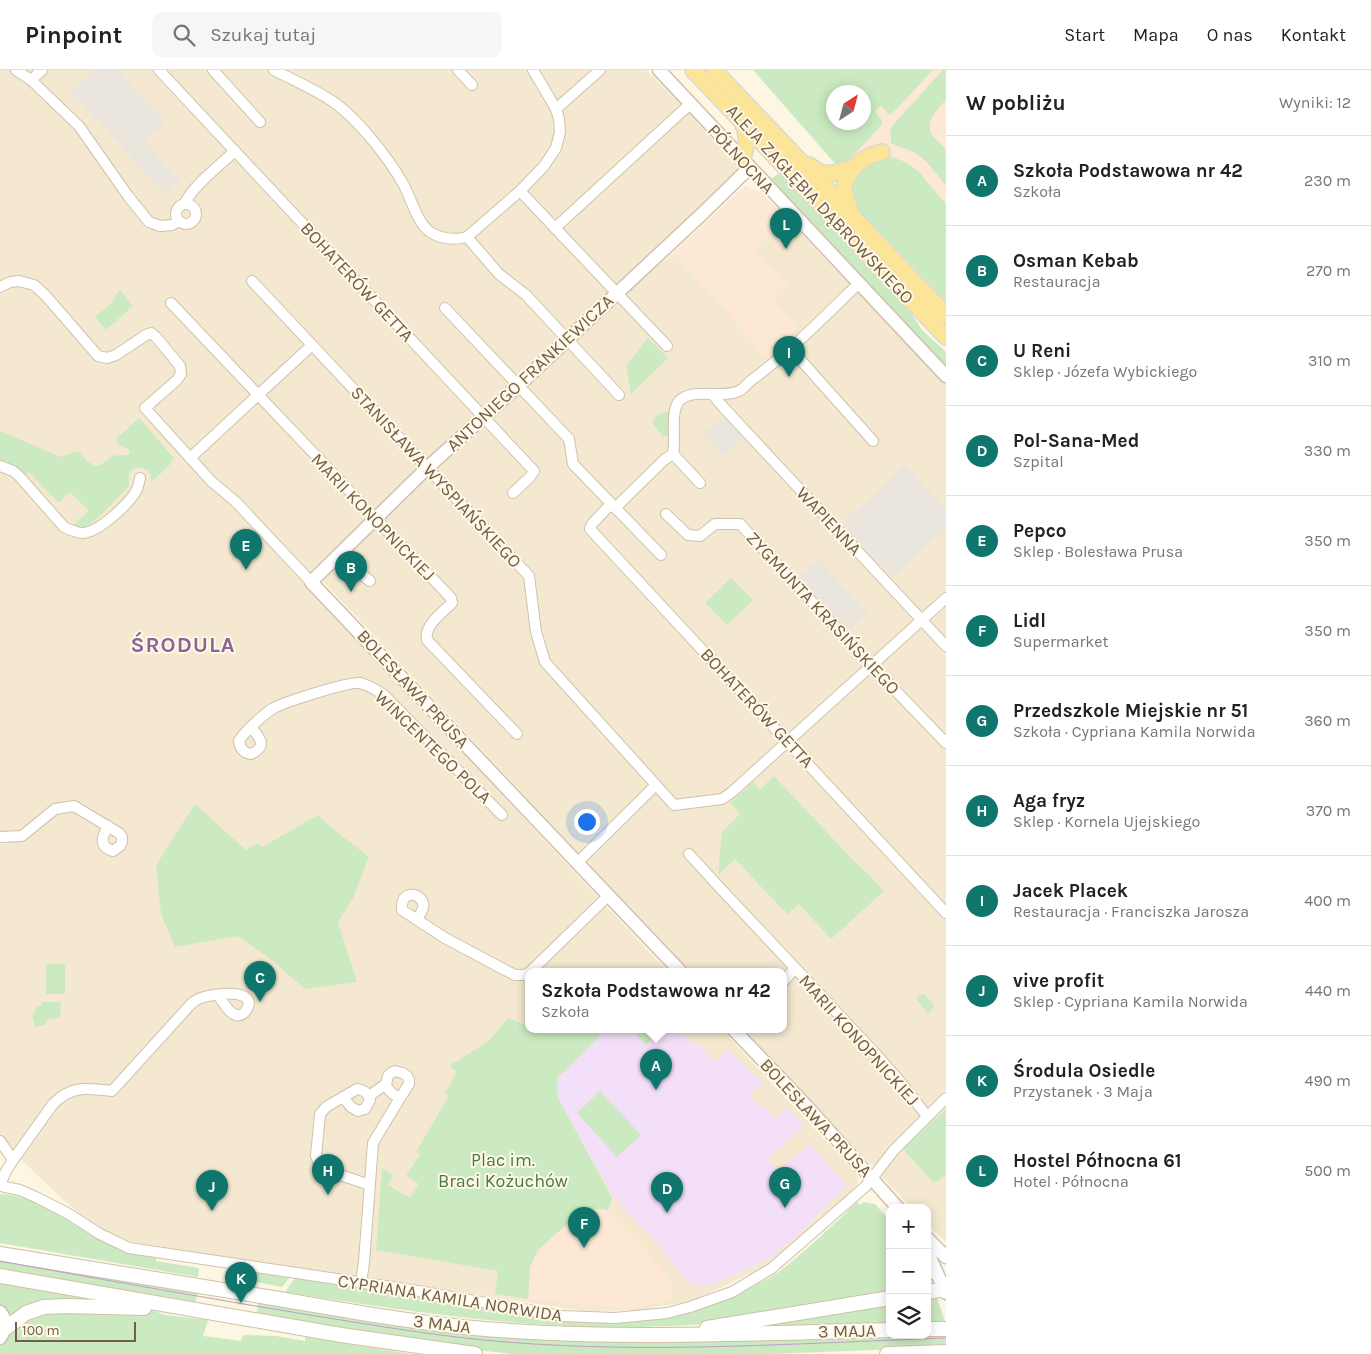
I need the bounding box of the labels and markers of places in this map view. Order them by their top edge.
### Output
pin: L [770,208,802,249]
pin: I [773,336,805,377]
pin: E [230,529,262,570]
pin: B [335,551,367,592]
pin: C [244,961,276,1002]
pin: A [640,1049,672,1090]
pin: H [312,1154,344,1195]
pin: G [769,1167,801,1208]
pin: J [196,1170,228,1211]
pin: D [651,1172,683,1213]
pin: F [568,1207,600,1248]
pin: K [225,1262,257,1303]

